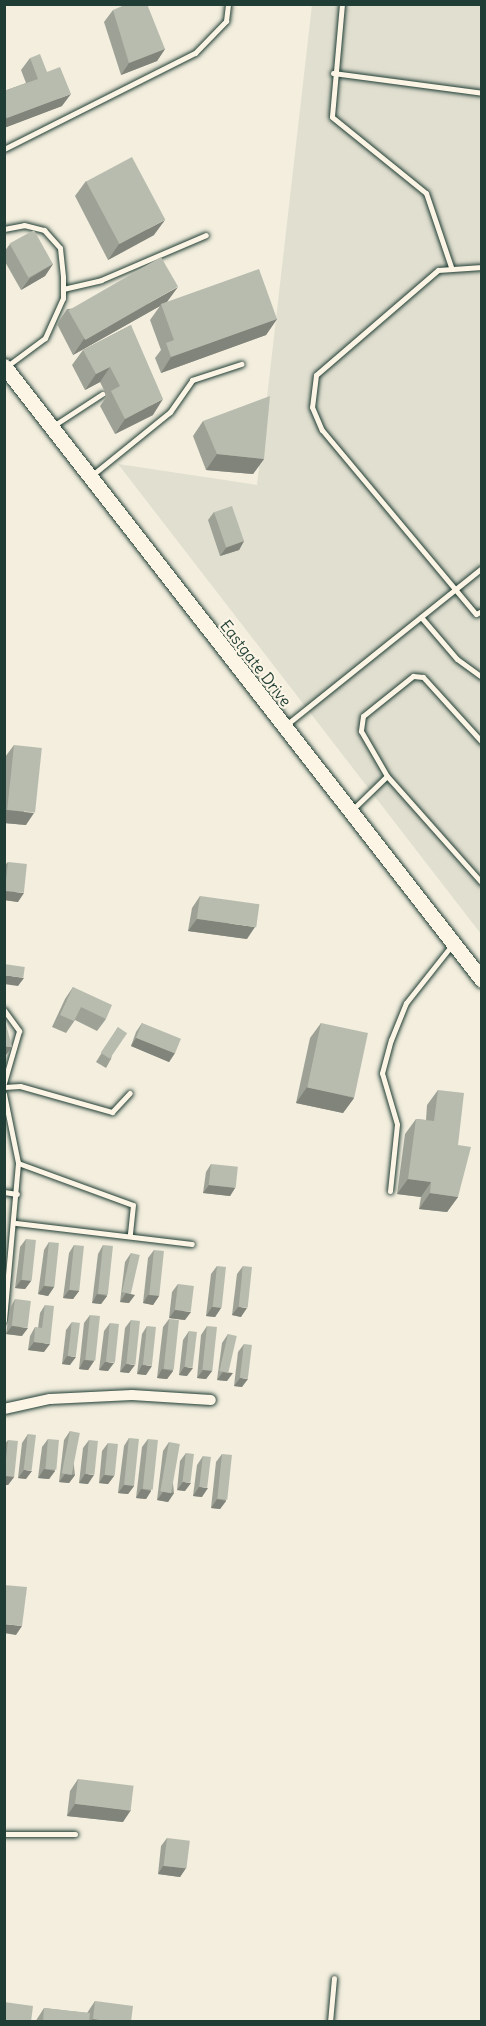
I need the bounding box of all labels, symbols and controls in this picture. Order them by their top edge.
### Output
street label: Eastgate Drive [216,616,296,710]

